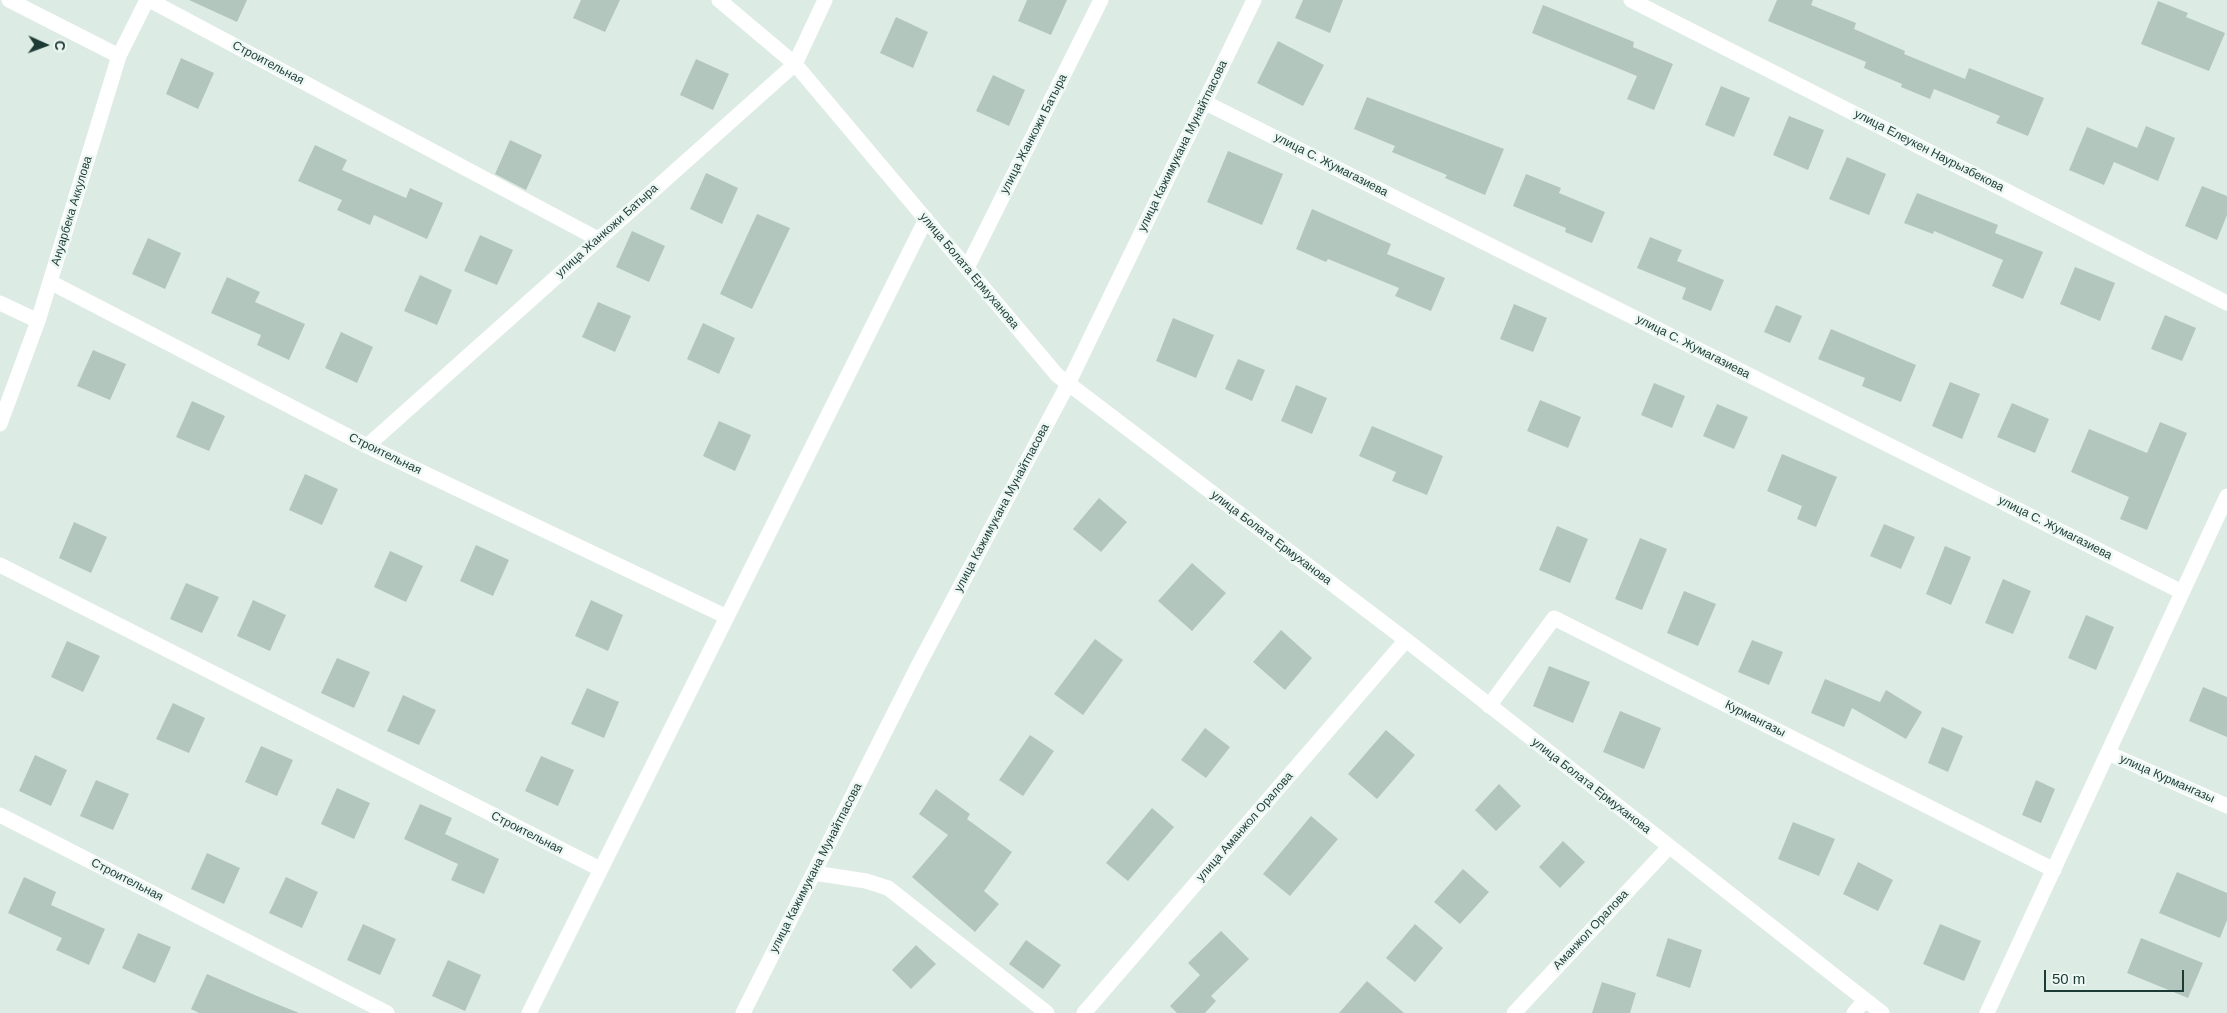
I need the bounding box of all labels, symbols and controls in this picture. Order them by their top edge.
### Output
north arrow [20,20,70,70]
street label: Строительная [230,38,306,88]
text: С [52,40,68,51]
street label: улица Кажимукана Мунайтпасова [1135,58,1231,234]
street label: улица Жанкожи Батыра [997,72,1071,196]
street label: улица Елеукен Наурызбекова [1852,107,2006,195]
street label: улица С. Жумагазиева [1272,130,1390,200]
street label: Ануарбека Аккулова [48,154,96,268]
street label: улица Жанкожи Батыра [553,181,661,281]
street label: улица Болата Ермуханова [916,210,1022,332]
street label: улица С. Жумагазиева [1634,312,1752,382]
street label: улица Кажимукана Мунайтпасова [951,421,1053,595]
street label: Строительная [346,430,424,478]
street label: улица Болата Ермуханова [1208,488,1334,588]
street label: улица С. Жумагазиева [1996,493,2114,563]
street label: Курмангазы [1722,698,1788,740]
street label: улица Болата Ермуханова [1529,735,1653,837]
street label: улица Курмангазы [2117,752,2217,806]
street label: улица Аманжол Оралова [1194,769,1296,885]
street label: улица Кажимукана Мунайтпасова [767,781,865,955]
street label: Строительная [489,809,565,857]
street label: Строительная [89,856,165,904]
street label: Аманжол Оралова [1550,887,1632,973]
scale bar [2047,960,2187,992]
text: 50 m [2052,970,2085,987]

